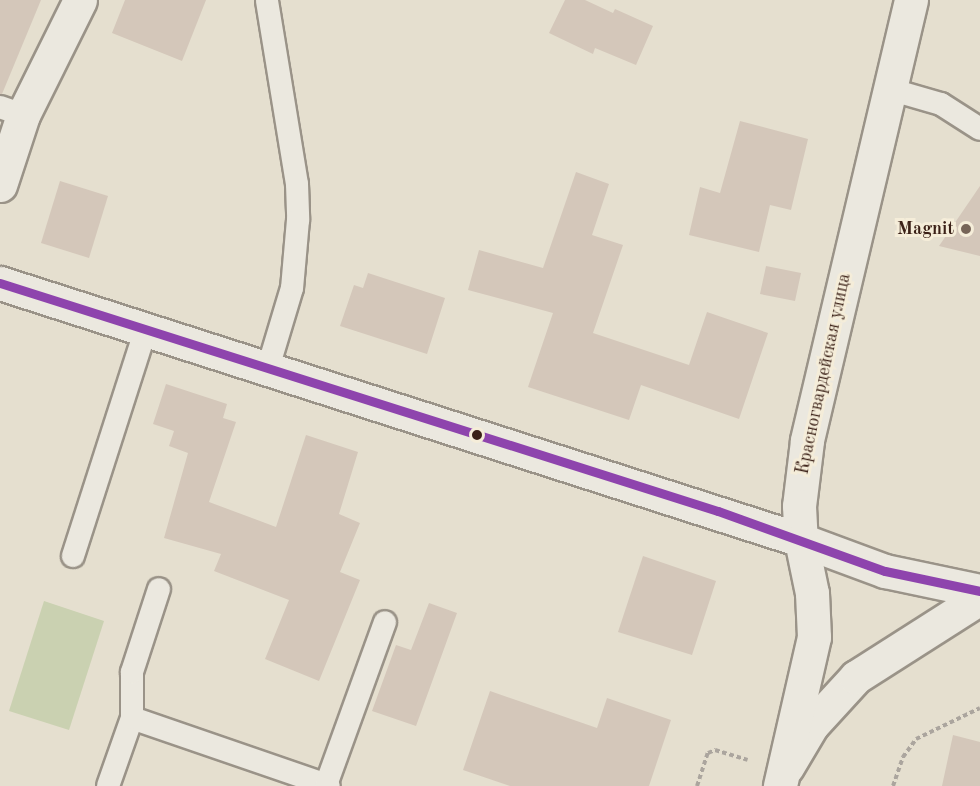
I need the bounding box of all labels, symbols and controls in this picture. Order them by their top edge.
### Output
place label: Magnit [897,218,954,240]
marker: Magnit [959,222,973,236]
street label: Красногвардейская улица [792,271,856,477]
unlabelled marker [471,429,483,441]

